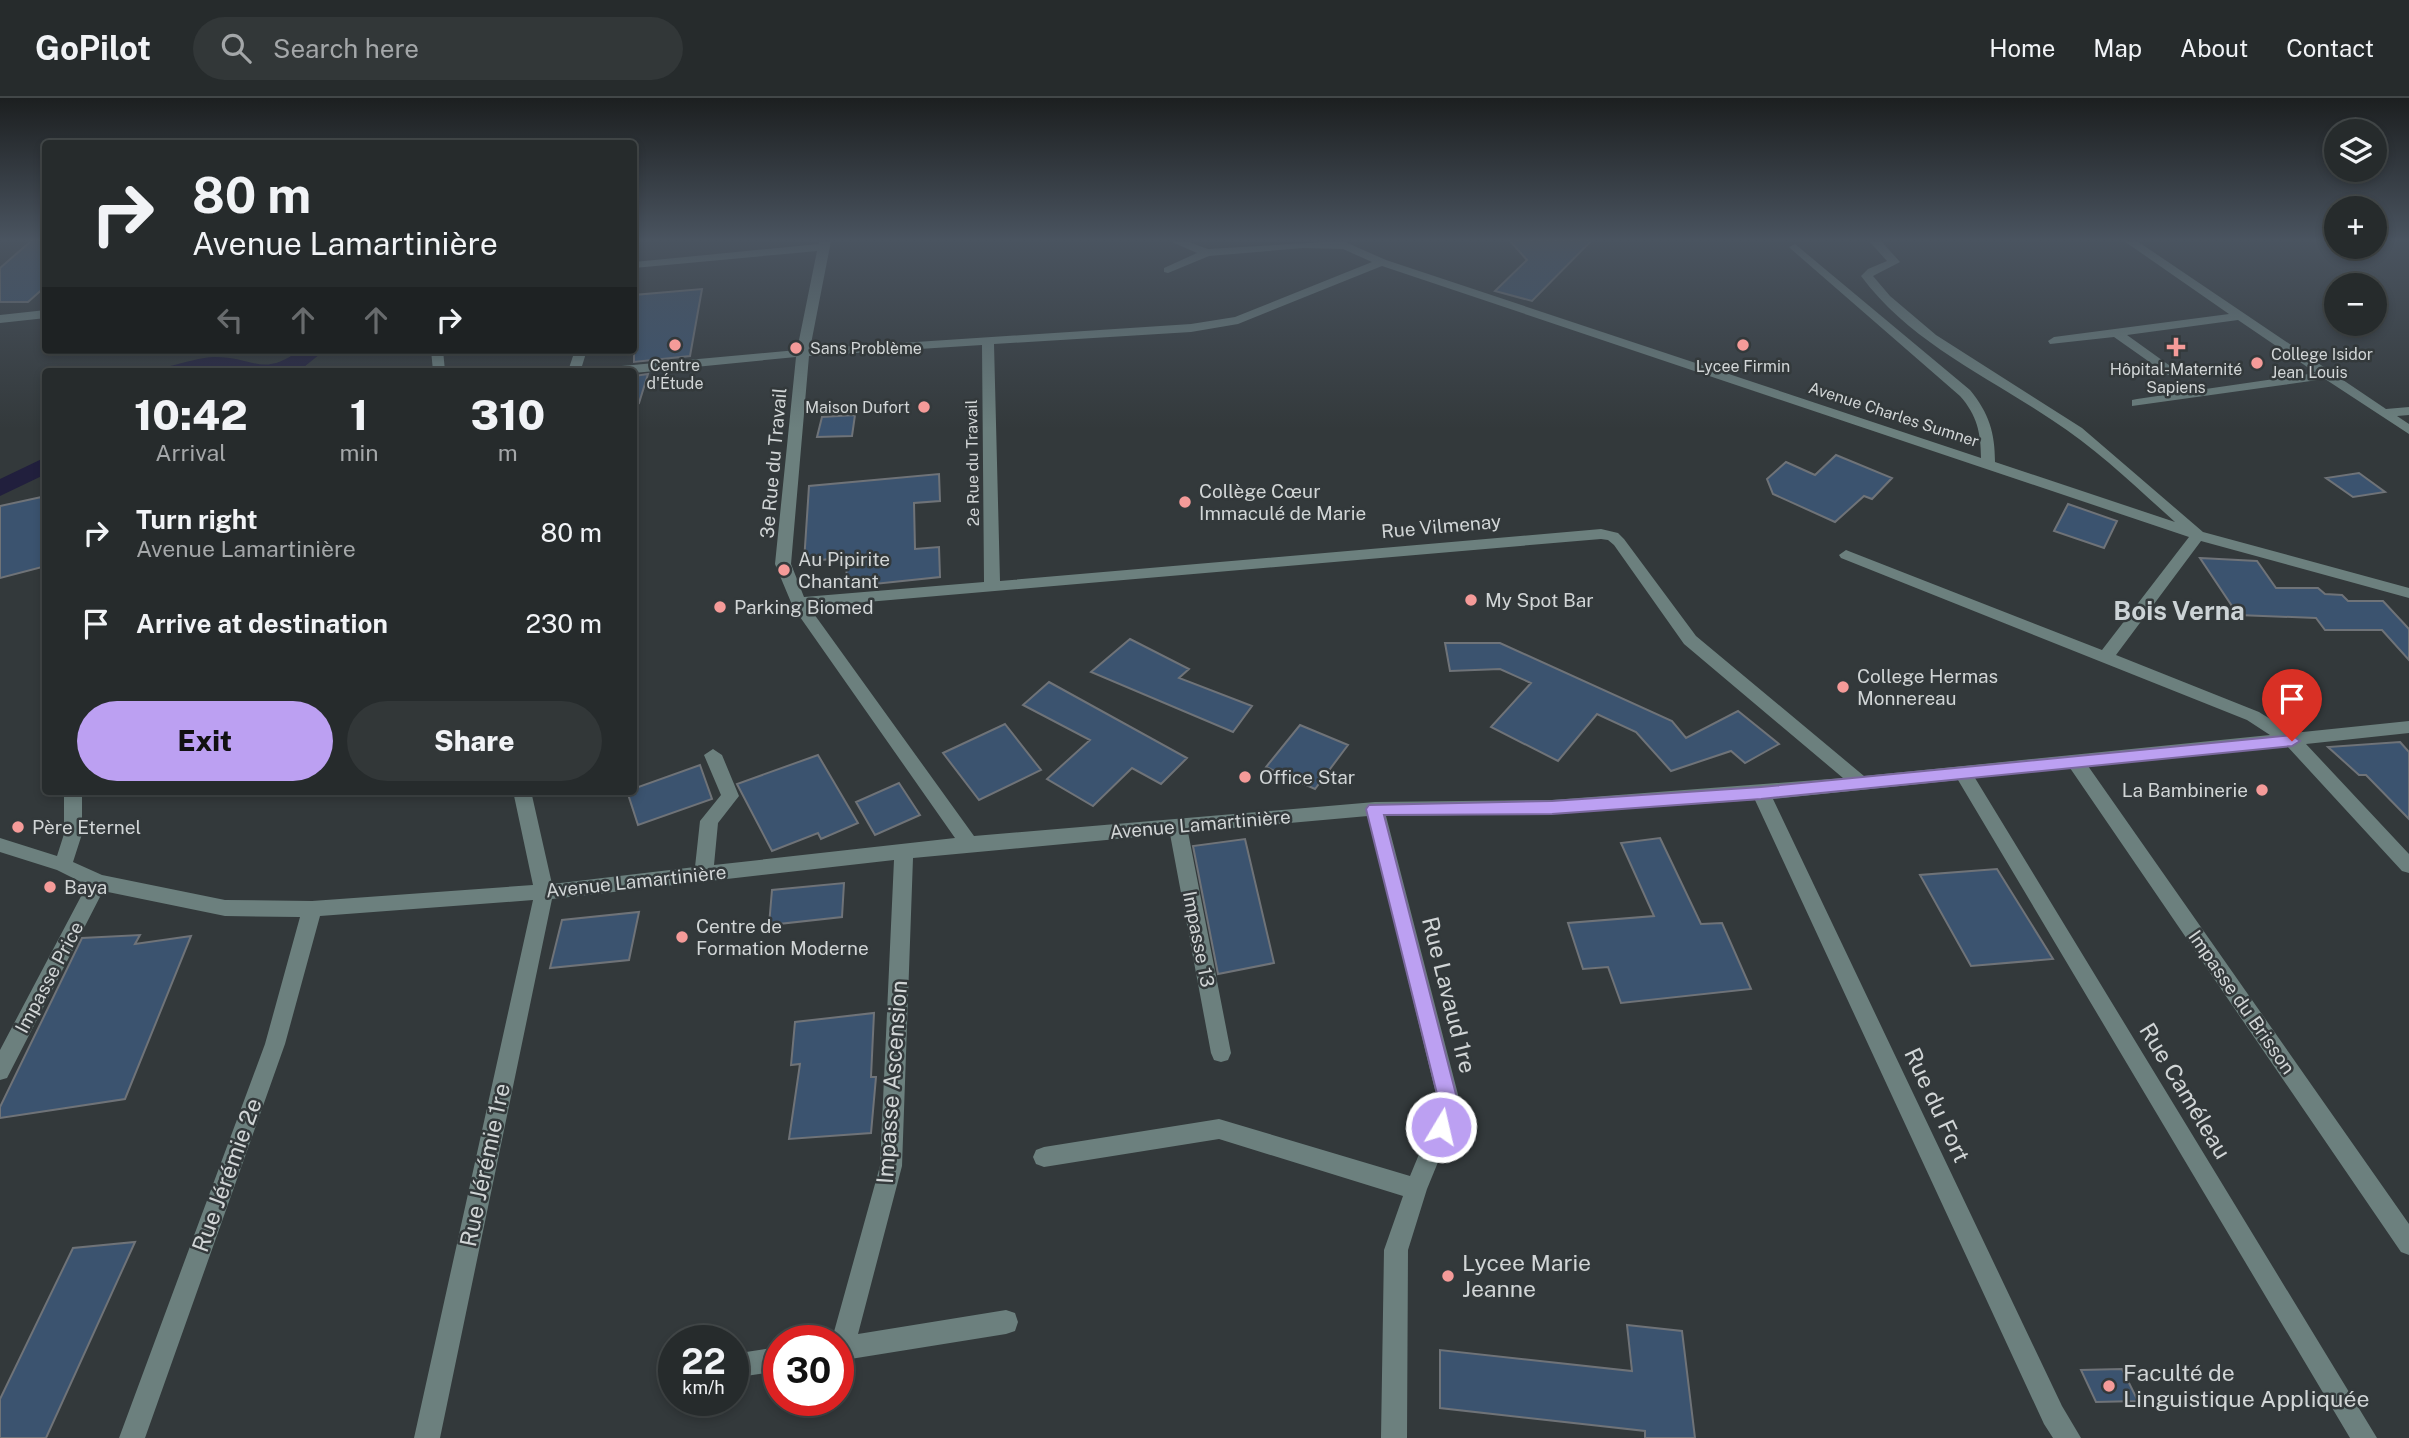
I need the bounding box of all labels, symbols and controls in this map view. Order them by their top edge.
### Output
search box [193,17,683,80]
text: GoPilot [35,29,151,67]
icon: search [217,29,255,67]
text: Search here [273,33,419,64]
text: Home [1989,34,2055,62]
text: Map [2093,34,2142,62]
text: About [2180,34,2248,62]
text: Contact [2286,34,2374,62]
map controls [2324,119,2387,336]
button: layers [2324,119,2387,182]
text: 80 m [192,166,311,224]
icon: right [77,168,168,259]
button: + [2324,196,2387,259]
text: Avenue Lamartinière [192,225,498,262]
button: − [2324,273,2387,336]
icon: left [211,301,249,339]
icon: ahead [284,301,322,339]
icon: ahead [357,301,395,339]
icon: right [430,301,468,339]
marker: Centre d'Étude [667,337,683,353]
marker: Lycee Firmin [1735,337,1751,353]
marker: Hôpital-Maternité Sapiens [2166,337,2186,357]
place label: Sans Problème [810,339,922,358]
marker: Sans Problème [788,340,804,356]
place label: College Isidor Jean Louis [2271,345,2373,382]
marker: College Isidor Jean Louis [2249,355,2265,371]
place label: Centre d'Étude [647,356,703,393]
place label: Lycee Firmin [1696,357,1790,376]
place label: Hôpital-Maternité Sapiens [2110,360,2242,397]
street label: Avenue Charles Sumner [1806,378,1981,451]
street label: 3e Rue du Travail [755,387,791,539]
text: 10:42 [134,390,248,439]
text: 1 [350,390,368,439]
text: 310 [470,390,545,439]
place label: Maison Dufort [805,398,910,417]
marker: Maison Dufort [916,399,932,415]
street label: 2e Rue du Travail [962,399,983,527]
text: Arrival [155,439,226,466]
text: min [340,439,379,466]
text: m [498,439,518,466]
place label: Collège Cœur Immaculé de Marie [1199,480,1366,524]
marker: Collège Cœur Immaculé de Marie [1177,494,1193,510]
text: Turn right [136,504,258,535]
street label: Rue Vilmenay [1380,510,1502,542]
icon: right [77,514,115,552]
text: 80 m [541,517,602,548]
text: Avenue Lamartinière [136,535,356,562]
place label: Au Pipirite Chantant [798,548,890,592]
marker: Au Pipirite Chantant [776,562,792,578]
place label: My Spot Bar [1485,589,1594,611]
marker: My Spot Bar [1463,592,1479,608]
district label: Bois Verna [2113,595,2245,626]
place label: Parking Biomed [734,596,873,618]
marker: Parking Biomed [712,599,728,615]
icon: arrive [77,605,115,643]
text: Arrive at destination [136,608,388,639]
text: 230 m [526,608,602,639]
place label: College Hermas Monnereau [1857,665,1998,709]
pin [2262,669,2322,741]
marker: College Hermas Monnereau [1835,679,1851,695]
icon: arrive [2273,680,2311,718]
button: Exit [77,701,333,781]
button: Share [347,701,602,781]
place label: Office Star [1259,766,1355,788]
marker: Office Star [1237,769,1253,785]
place label: La Bambinerie [2122,779,2248,801]
marker: La Bambinerie [2254,782,2270,798]
street label: Avenue Lamartinière [1109,805,1291,843]
place label: Père Eternel [32,816,141,838]
marker: Père Eternel [10,819,26,835]
street label: Avenue Lamartinière [545,861,727,901]
place label: Baya [64,876,107,898]
marker: Baya [42,879,58,895]
street label: Impasse 13 [1179,889,1219,989]
street label: Rue Lavaud 1re [1417,914,1482,1076]
place label: Centre de Formation Moderne [696,915,869,959]
street label: Impasse Price [10,917,88,1037]
street label: Impasse du Brisson [2184,926,2300,1078]
marker: Centre de Formation Moderne [674,929,690,945]
street label: Impasse Ascension [871,979,912,1185]
street label: Rue Caméleau [2134,1018,2237,1164]
street label: Rue du Fort [1899,1043,1976,1166]
street label: Rue Jérémie 1re [454,1081,515,1249]
position arrow [1404,1090,1478,1164]
street label: Rue Jérémie 2e [186,1094,267,1255]
place label: Lycee Marie Jeanne [1462,1249,1591,1302]
marker: Lycee Marie Jeanne [1440,1268,1456,1284]
speed limit sign: 30 [763,1325,854,1416]
text: 22 [681,1341,726,1382]
place label: Faculté de Linguistique Appliquée [2123,1359,2369,1412]
text: km/h [682,1377,725,1398]
marker: Faculté de Linguistique Appliquée [2101,1378,2117,1394]

